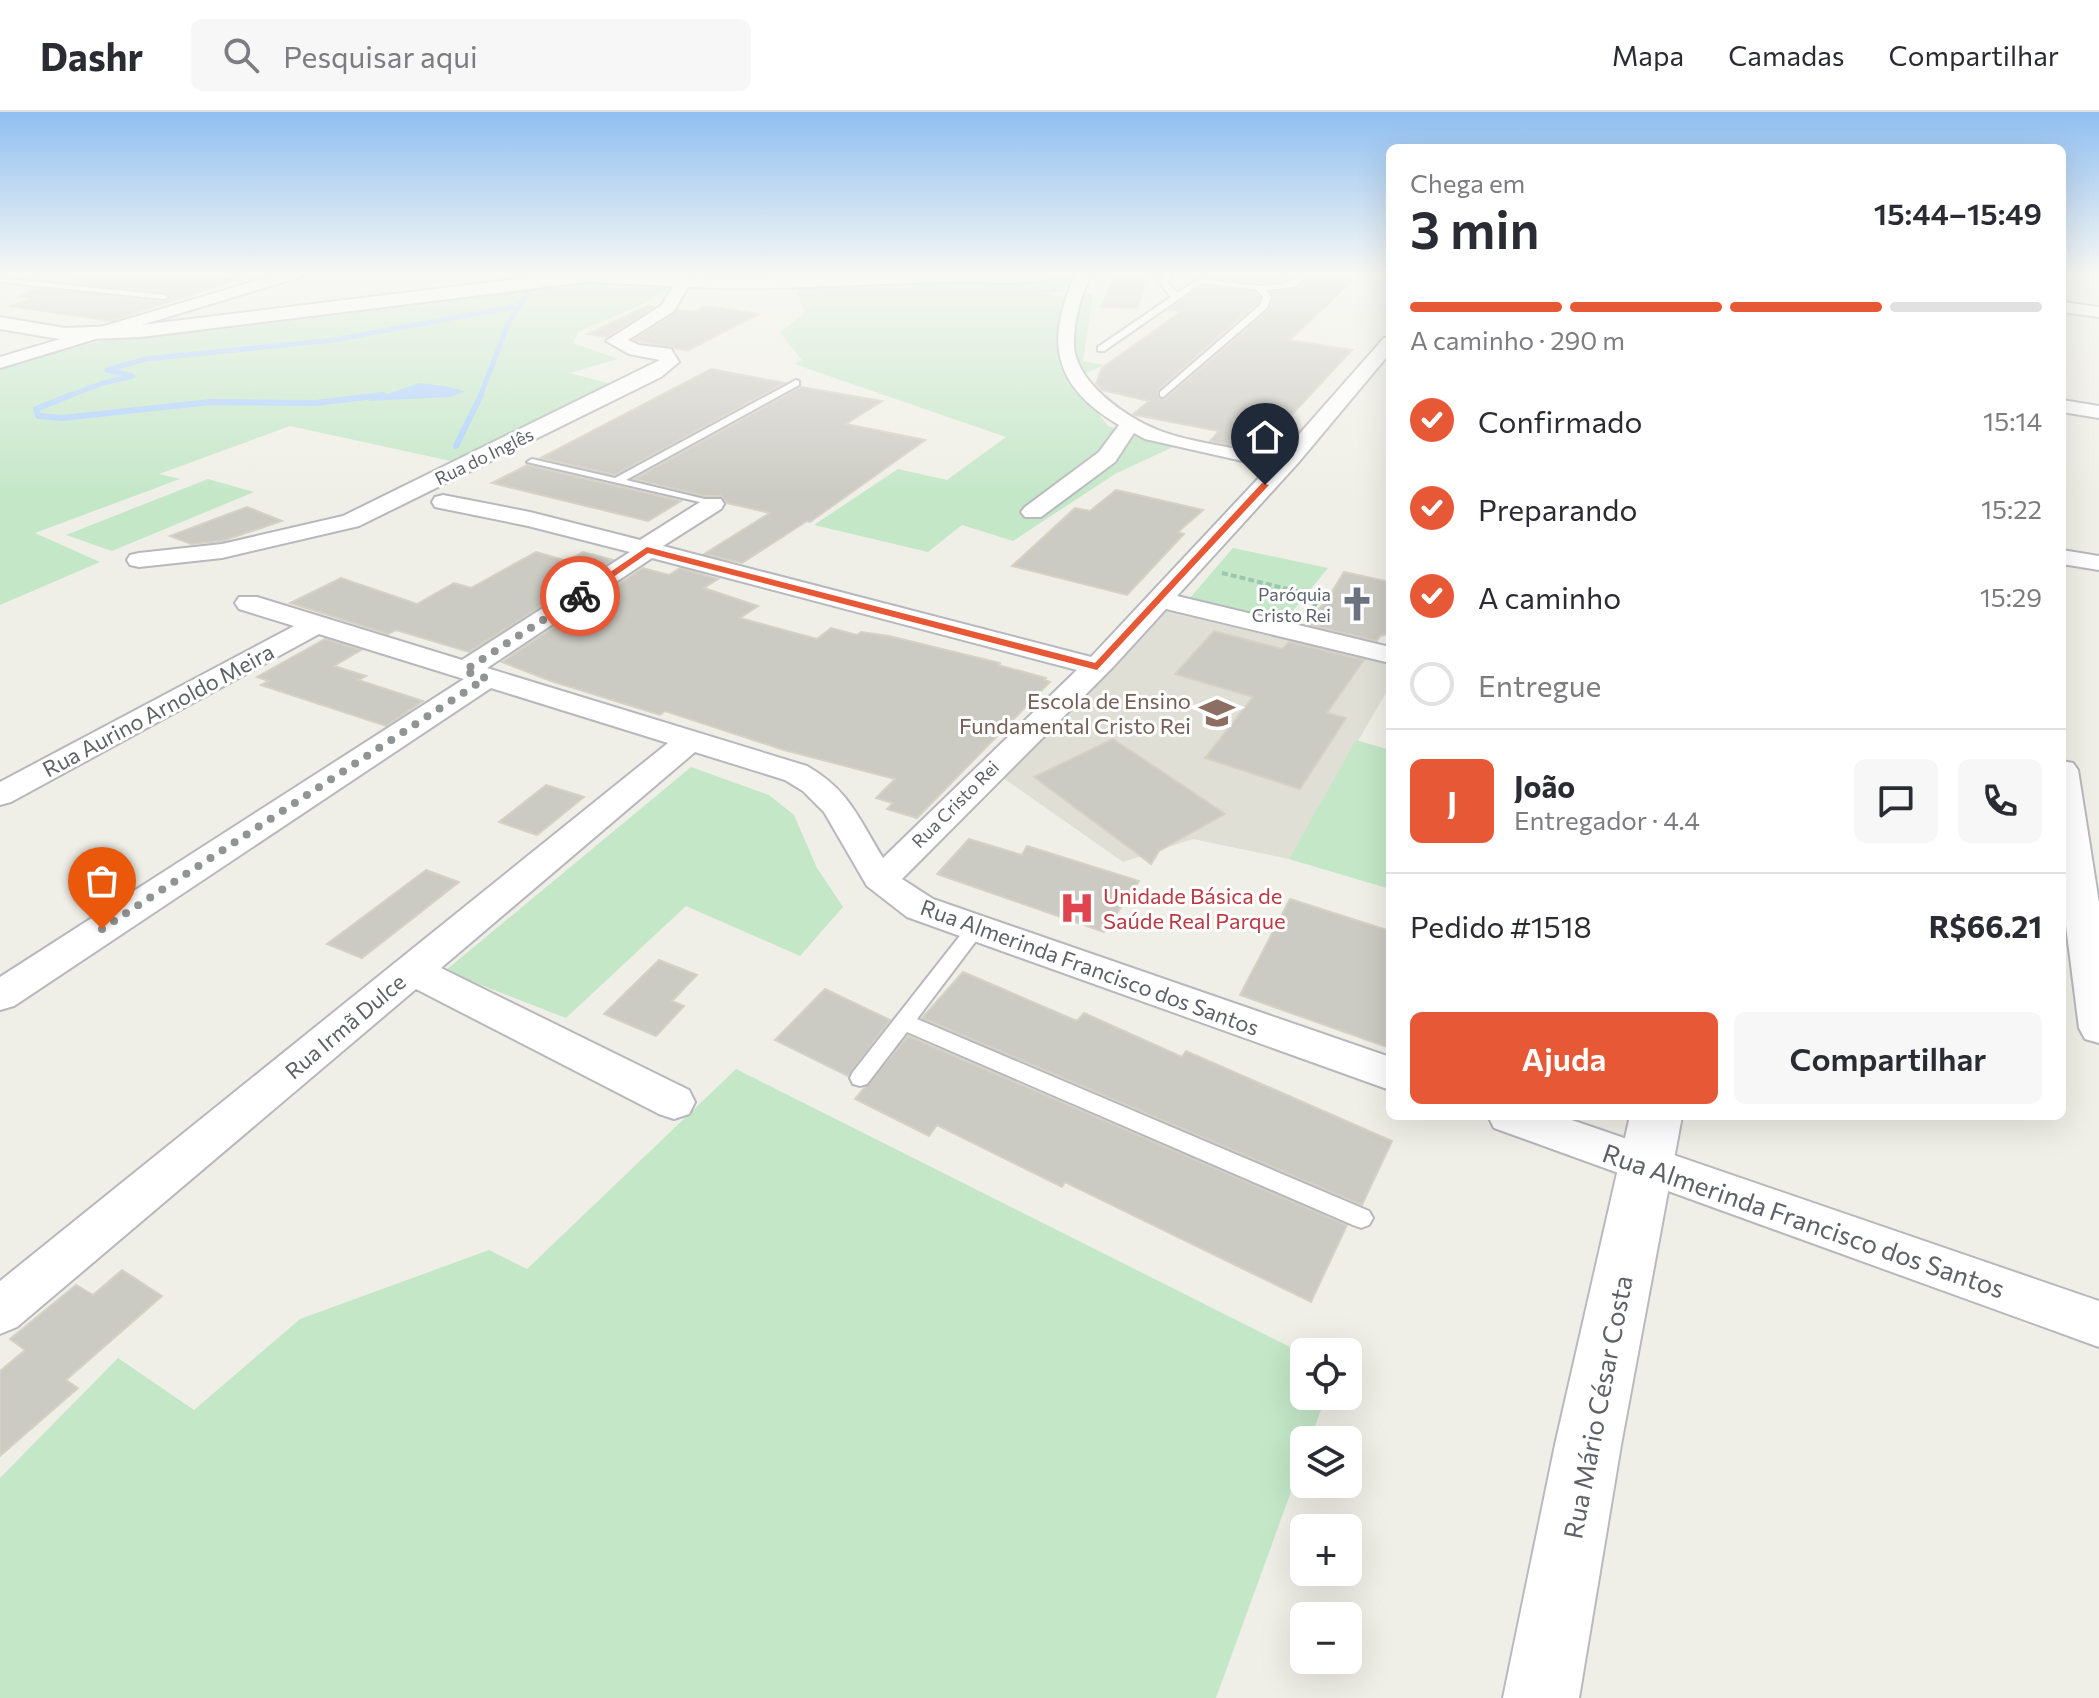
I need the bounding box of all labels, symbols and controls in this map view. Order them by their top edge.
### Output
search box [191,19,751,91]
text: Dashr [40,32,143,79]
icon: search [219,33,263,77]
text: Pesquisar aqui [283,37,478,74]
text: Mapa [1612,38,1684,72]
text: Camadas [1728,38,1845,72]
text: Compartilhar [1889,38,2059,72]
text: Chega em [1410,167,1525,198]
text: 15:44–15:49 [1874,194,2042,231]
text: 3 min [1410,196,1539,260]
text: A caminho · 290 m [1410,324,1625,355]
icon: check [1410,398,1454,442]
text: Confirmado [1478,402,1642,439]
pin [1231,403,1299,485]
text: 15:14 [1983,405,2042,436]
icon: home [1243,415,1287,459]
street label: Rua do Inglês [431,423,537,489]
icon: check [1410,486,1454,530]
text: Preparando [1478,490,1637,527]
text: 15:22 [1981,493,2042,524]
courier [540,556,620,636]
icon: bike [558,574,602,618]
icon: check [1410,574,1454,618]
text: A caminho [1478,578,1621,615]
text: 15:29 [1980,581,2042,612]
place label: Paróquia Cristo Rei [1252,583,1331,626]
church icon: Paróquia Cristo Rei [1338,585,1376,623]
street label: Rua Aurino Arnoldo Meira [38,638,278,782]
text: Entregue [1478,666,1601,703]
place label: Escola de Ensino Fundamental Cristo Rei [959,687,1191,739]
school or university icon: Escola de Ensino Fundamental Cristo Rei [1198,694,1236,732]
street label: Rua Cristo Rei [907,756,1003,852]
button: chat [1854,759,1938,843]
button: phone [1958,759,2042,843]
text: João [1514,767,1575,804]
text: J [1447,783,1457,820]
text: Entregador · 4.4 [1514,804,1700,835]
pin [68,847,136,929]
icon: bag [80,859,124,903]
place label: Unidade Básica de Saúde Real Parque [1103,882,1286,934]
hospital icon: Unidade Básica de Saúde Real Parque [1058,889,1096,927]
street label: Rua Almerinda Francisco dos Santos [917,893,1263,1041]
text: Pedido #1518 [1410,907,1592,944]
text: R$66.21 [1929,907,2042,944]
street label: Rua Irmã Dulce [279,968,411,1084]
button: Ajuda [1410,1012,1718,1104]
button: Compartilhar [1734,1012,2042,1104]
street label: Rua Almerinda Francisco dos Santos [1599,1136,2009,1304]
street label: Rua Mário César Costa [1556,1273,1638,1541]
map controls [1290,1338,1362,1674]
button: locate [1290,1338,1362,1410]
button: layers [1290,1426,1362,1498]
button: + [1290,1514,1362,1586]
button: − [1290,1602,1362,1674]

